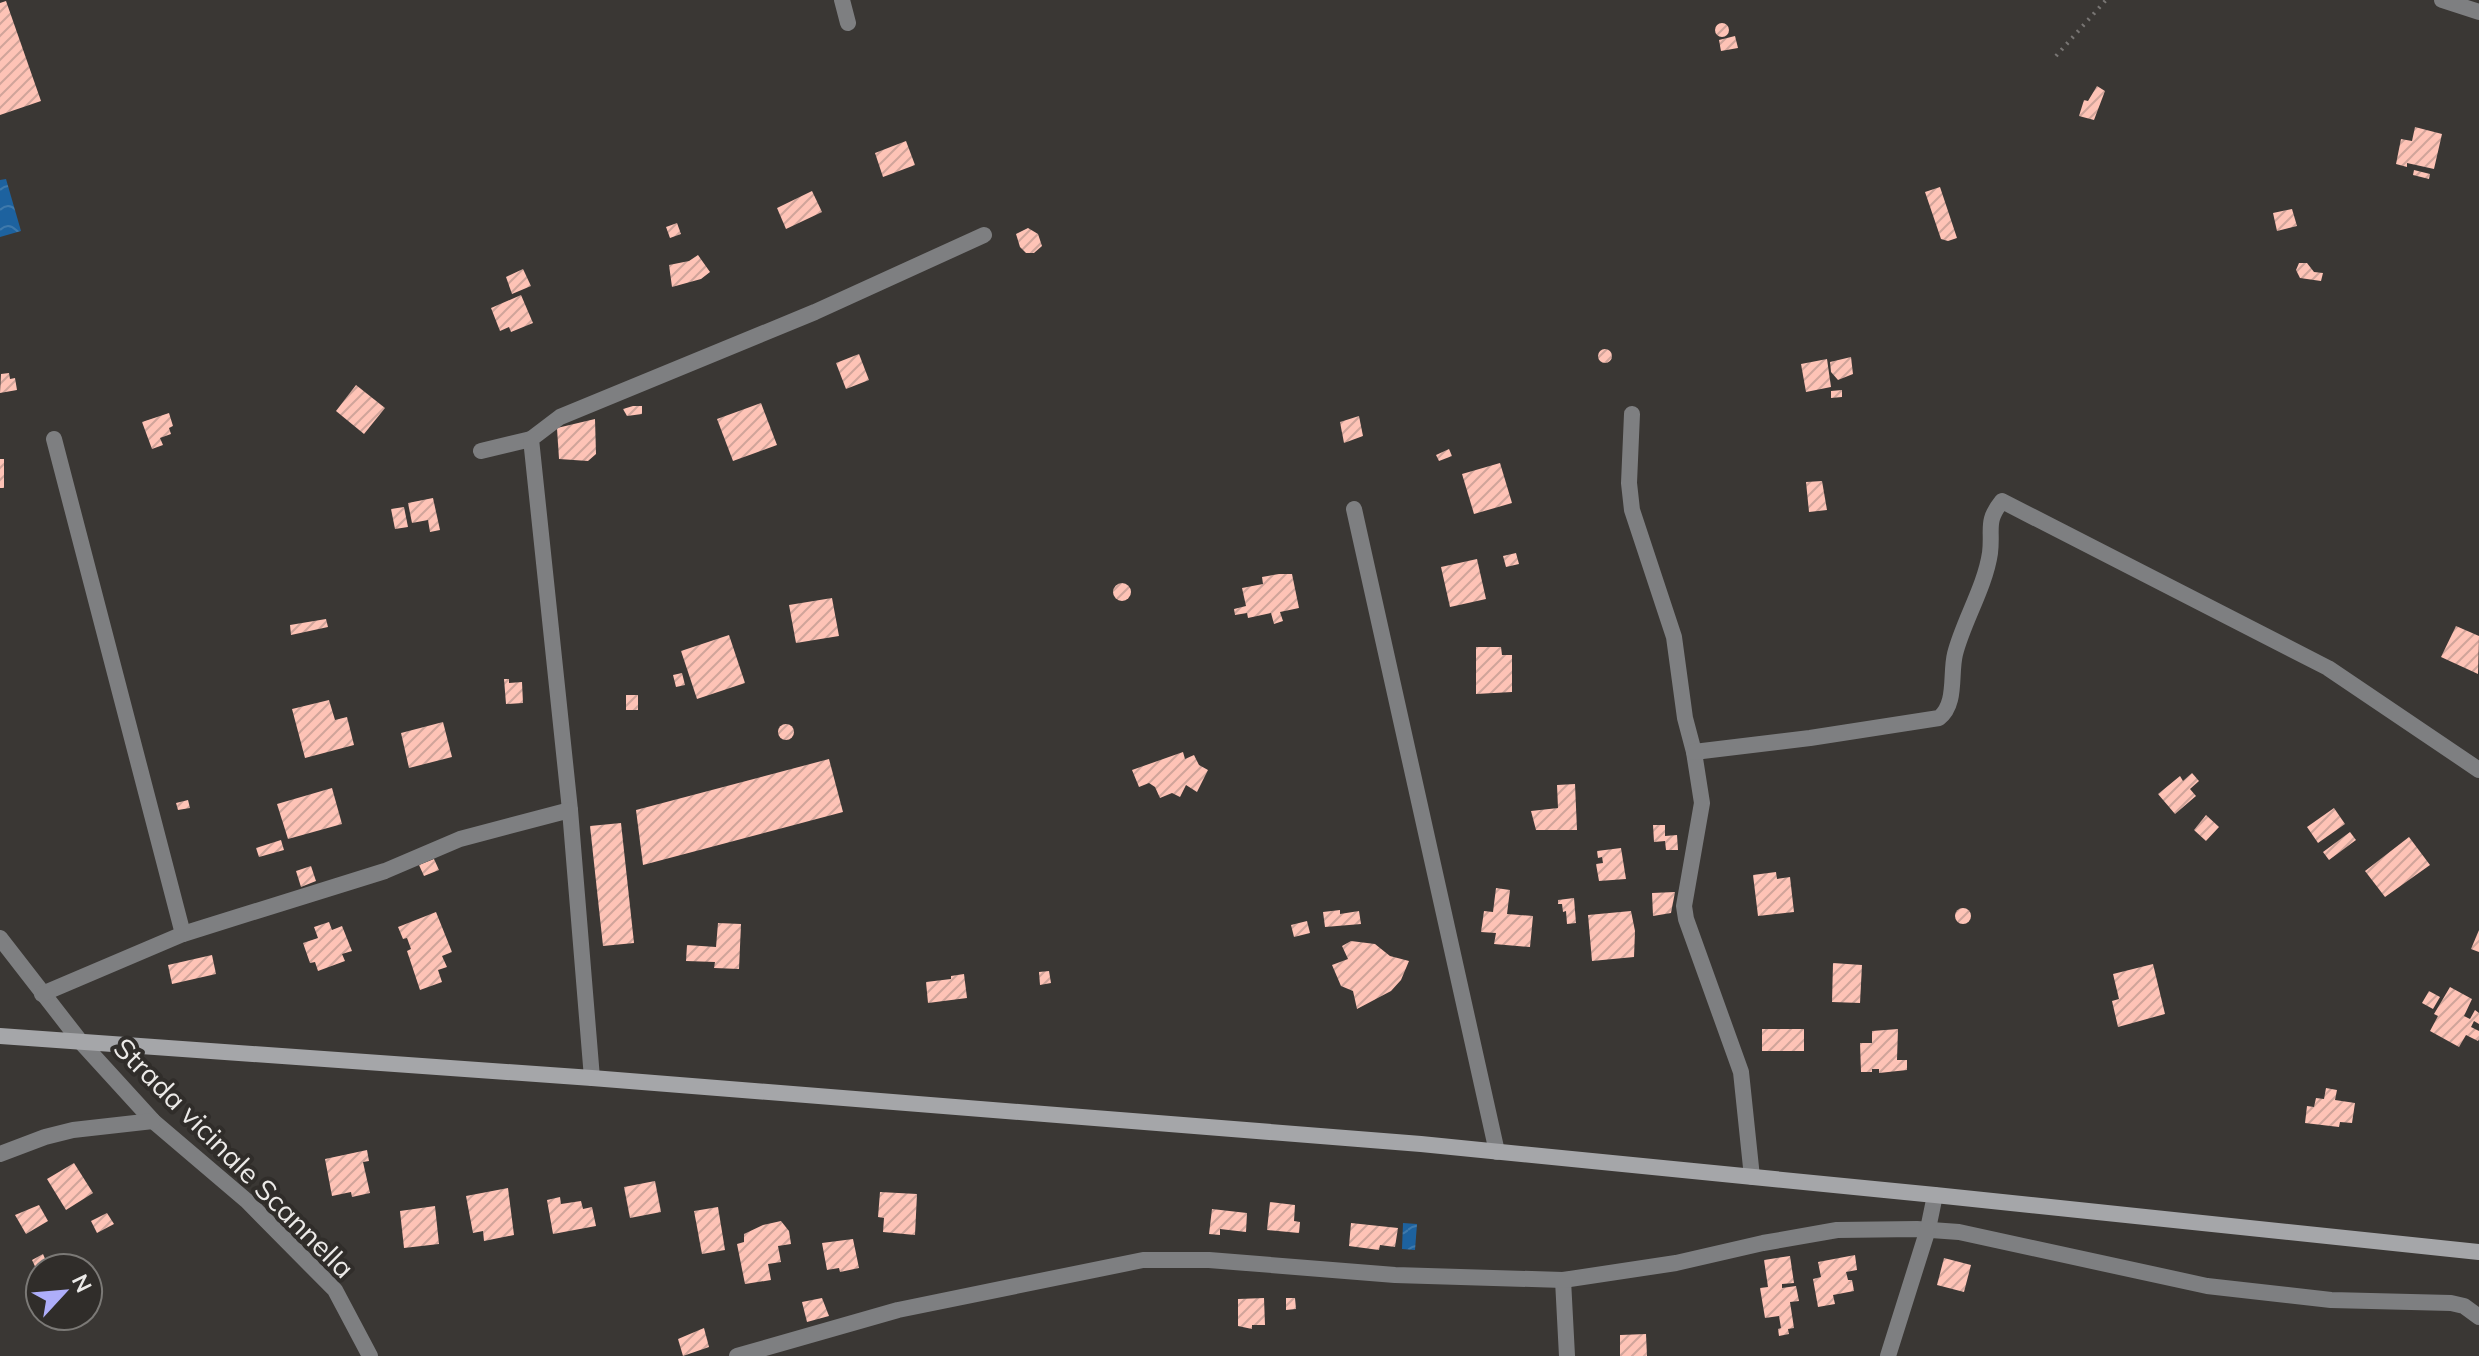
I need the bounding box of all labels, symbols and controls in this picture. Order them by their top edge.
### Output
street label: Strada vicinale Scannella [107,1030,362,1285]
north arrow [24,1252,104,1332]
text: N [66,1270,98,1297]

